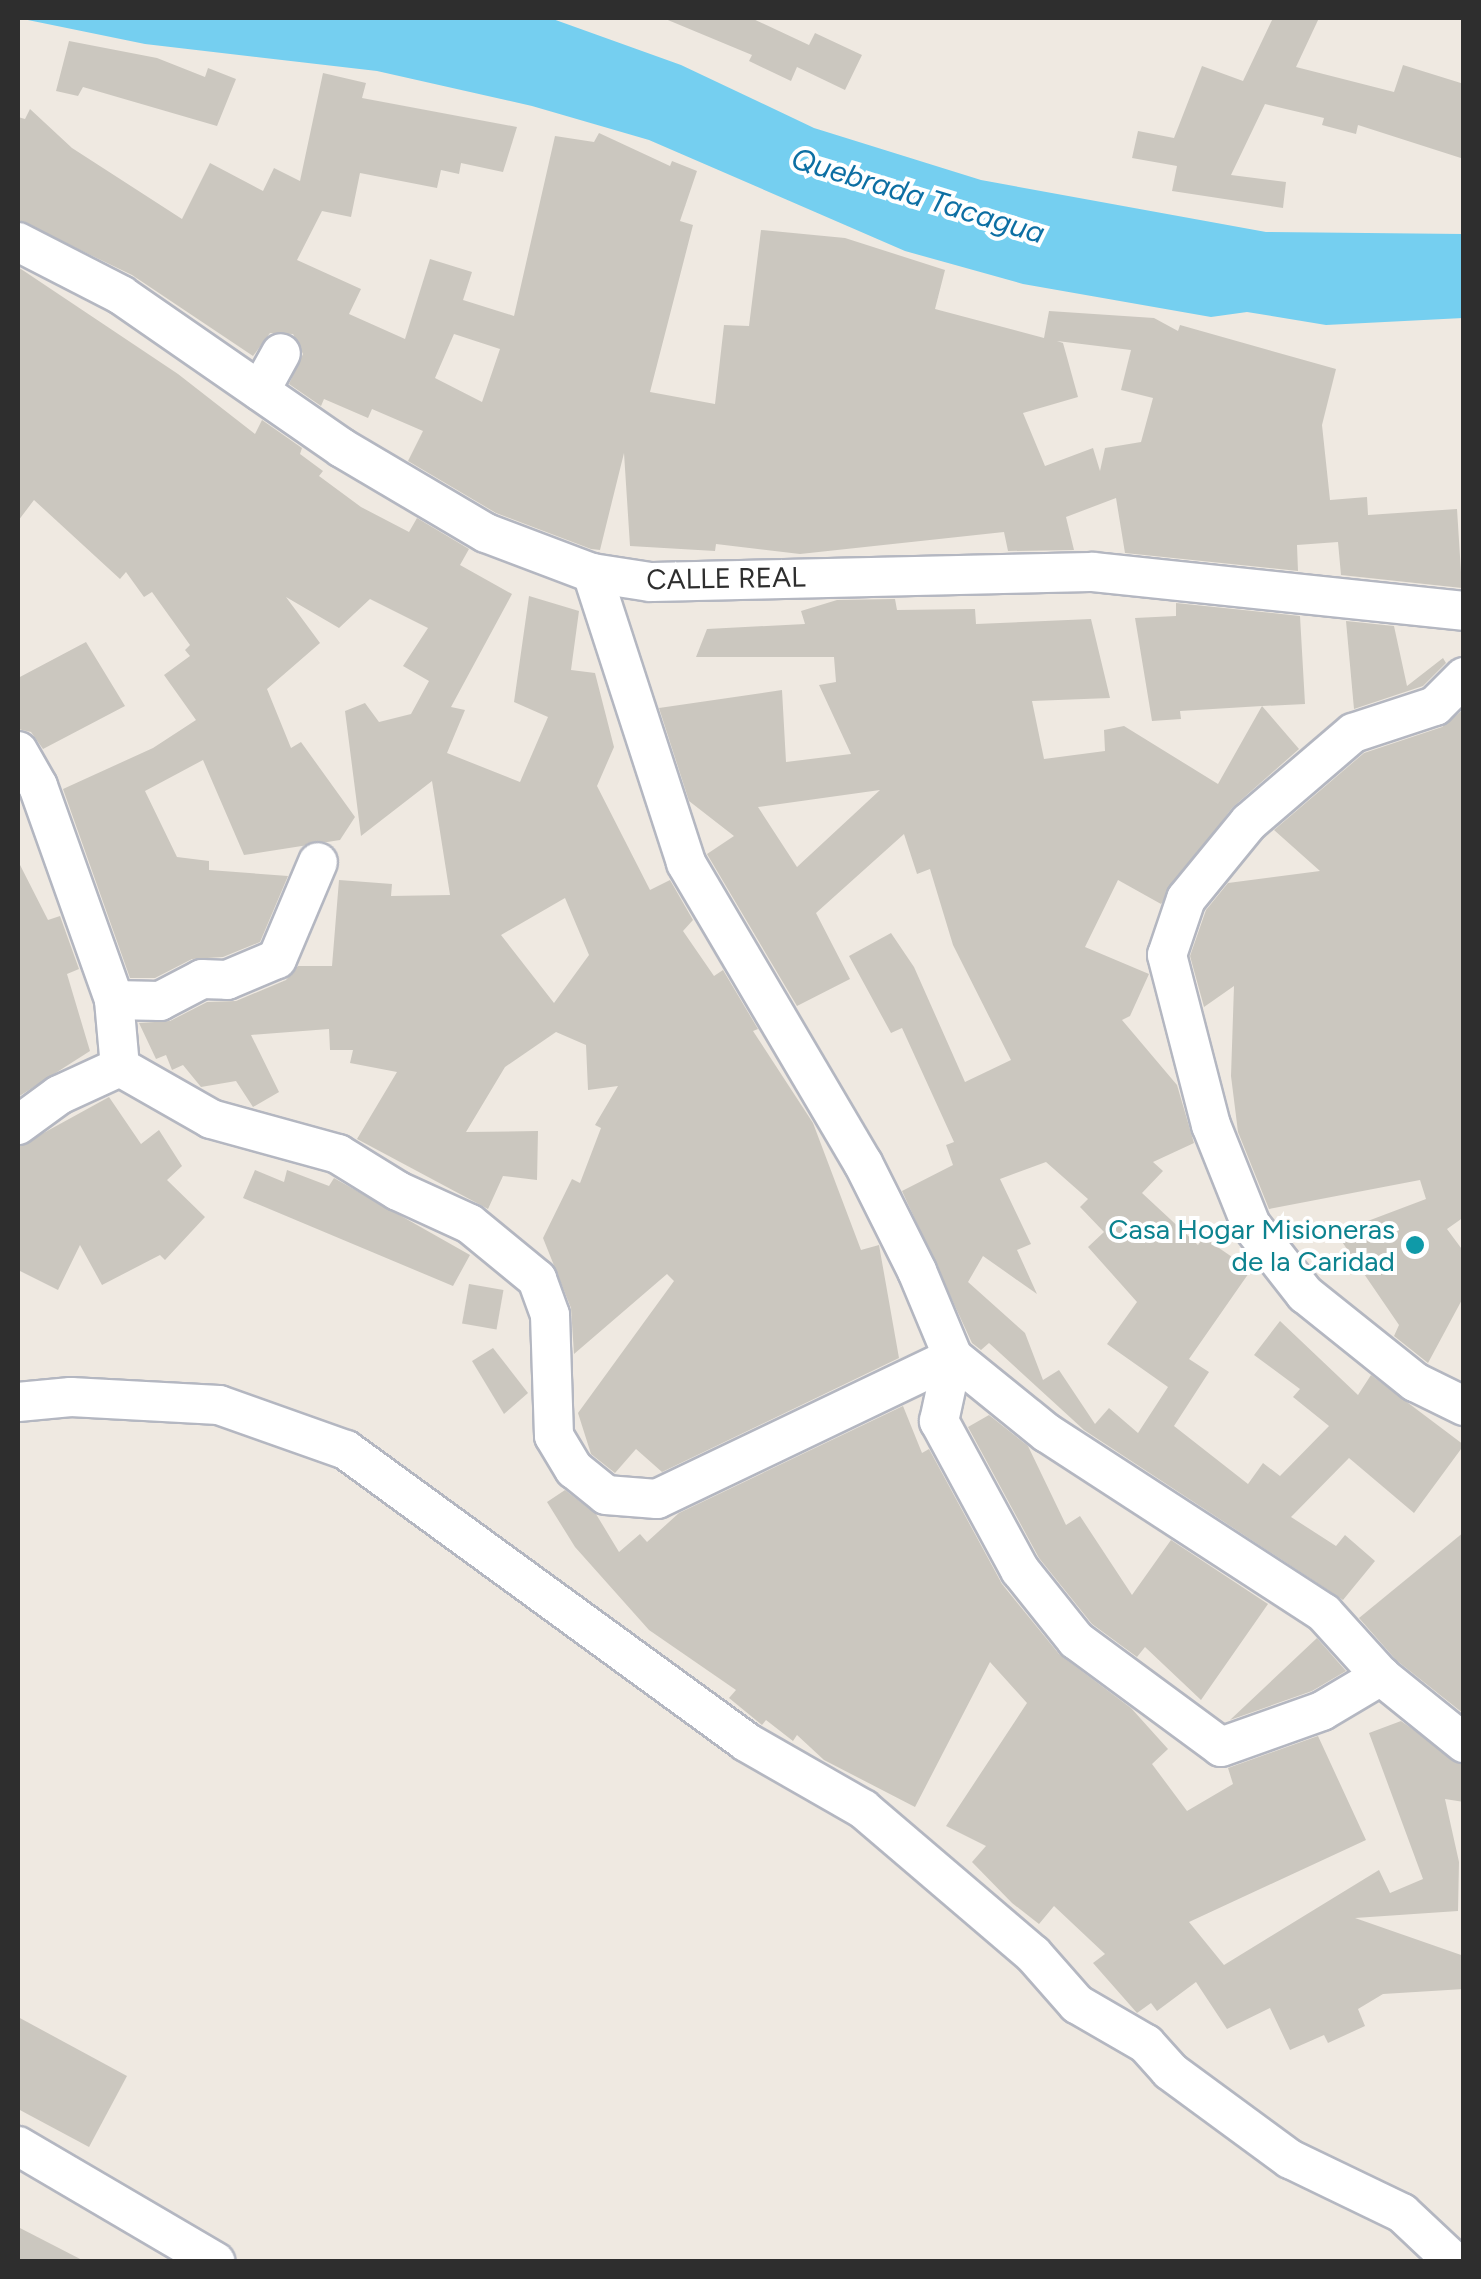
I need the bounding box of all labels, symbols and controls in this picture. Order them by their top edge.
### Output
water label: Quebrada Tacagua [787,140,1049,252]
street label: CALLE REAL [646,560,806,596]
place label: Casa Hogar Misioneras de la Caridad [1108,1212,1395,1278]
marker: Casa Hogar Misioneras de la Caridad [1404,1234,1426,1256]

